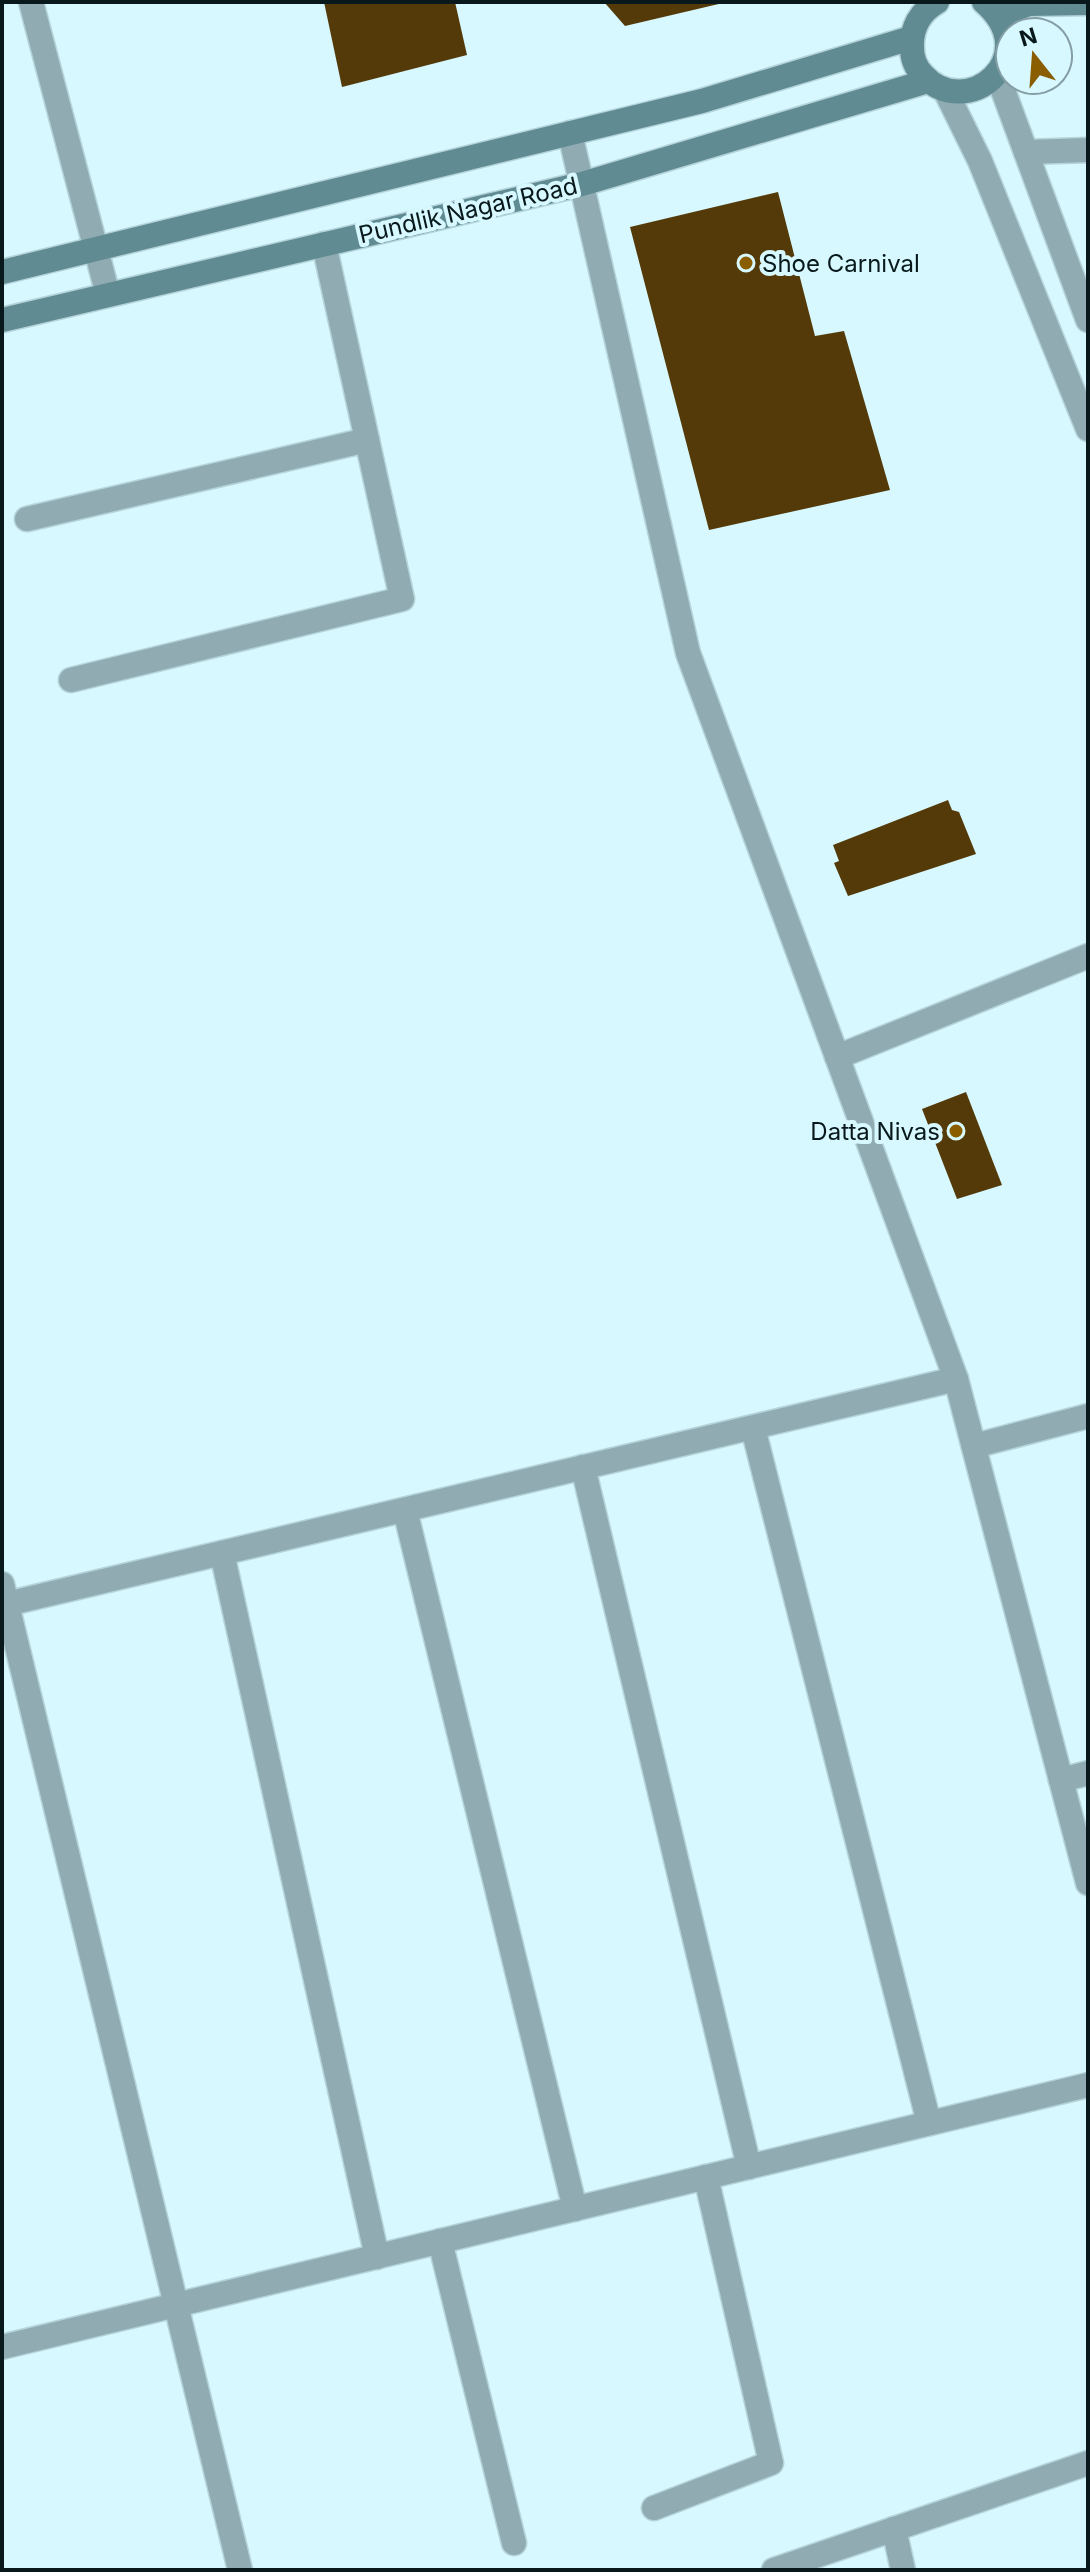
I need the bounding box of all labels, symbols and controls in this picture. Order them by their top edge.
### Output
north arrow [994,16,1074,96]
text: N [1016,22,1040,52]
street label: Pundlik Nagar Road [356,171,580,249]
place label: Shoe Carnival [762,249,920,278]
marker: Shoe Carnival [737,254,755,272]
place label: Datta Nivas [810,1117,940,1146]
marker: Datta Nivas [947,1122,965,1140]

